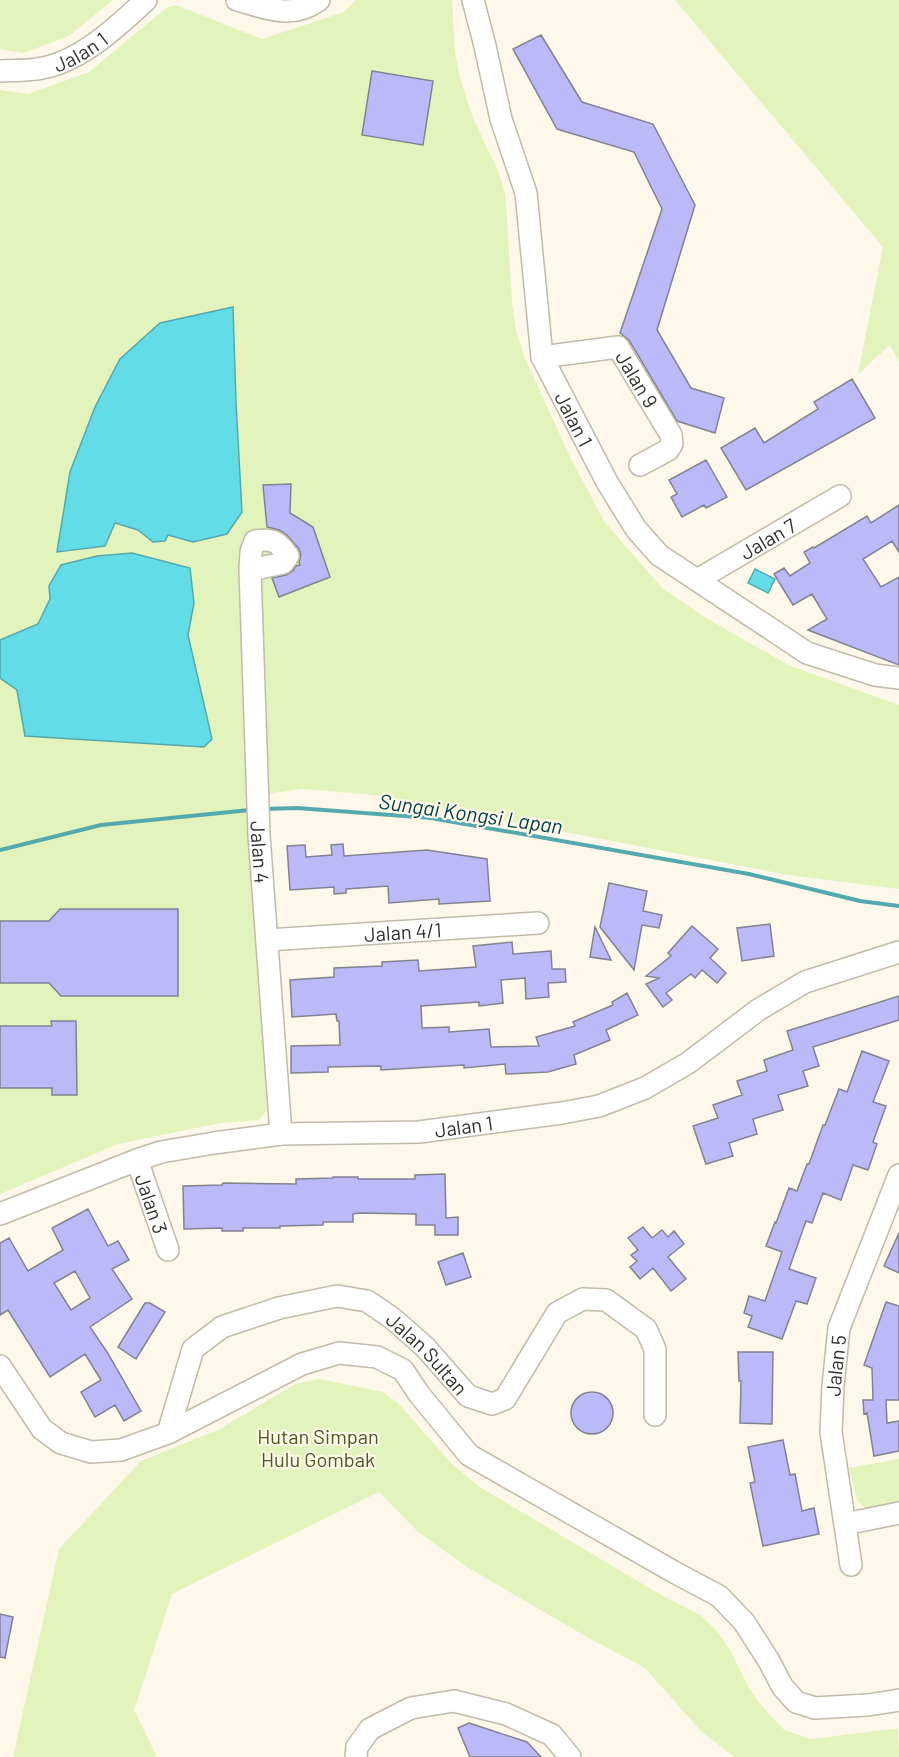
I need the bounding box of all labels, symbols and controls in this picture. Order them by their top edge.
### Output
street label: Jalan 1 [50,27,112,76]
street label: Jalan 9 [611,346,663,412]
street label: Jalan 1 [550,388,598,450]
street label: Jalan 7 [735,512,800,564]
water label: Sungai Kongsi Lapan [378,788,564,838]
street label: Jalan 4 [247,821,275,884]
street label: Jalan 4/1 [363,917,442,946]
street label: Jalan 1 [433,1110,494,1142]
street label: Jalan 3 [131,1170,173,1237]
street label: Jalan Sultan [382,1307,473,1400]
street label: Jalan 5 [821,1334,850,1397]
park label: Hutan Simpan Hulu Gombak [257,1424,379,1471]

